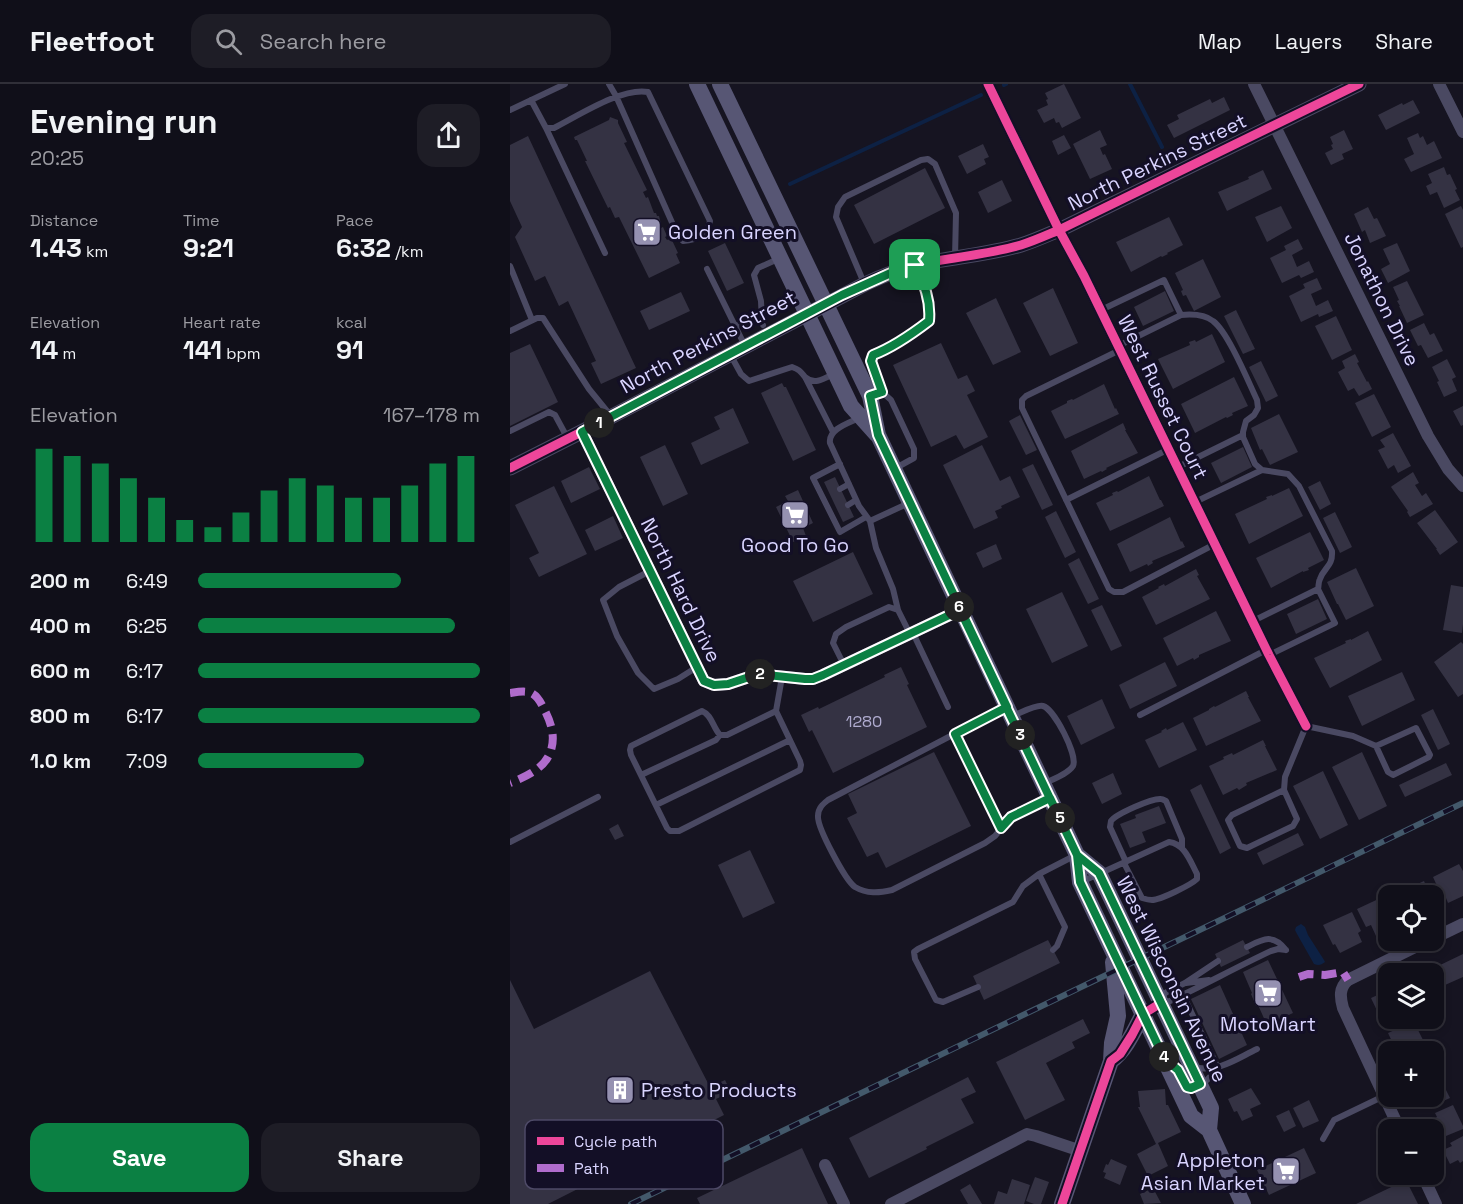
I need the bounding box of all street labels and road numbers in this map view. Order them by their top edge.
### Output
street label: North Perkins Street [1063,107,1251,217]
street label: Jonathon Drive [1338,228,1426,370]
street label: North Perkins Street [616,285,800,399]
street label: West Russet Court [1112,311,1214,483]
street label: North Hard Drive [635,514,727,666]
street label: West Wisconsin Avenue [1111,872,1233,1086]

